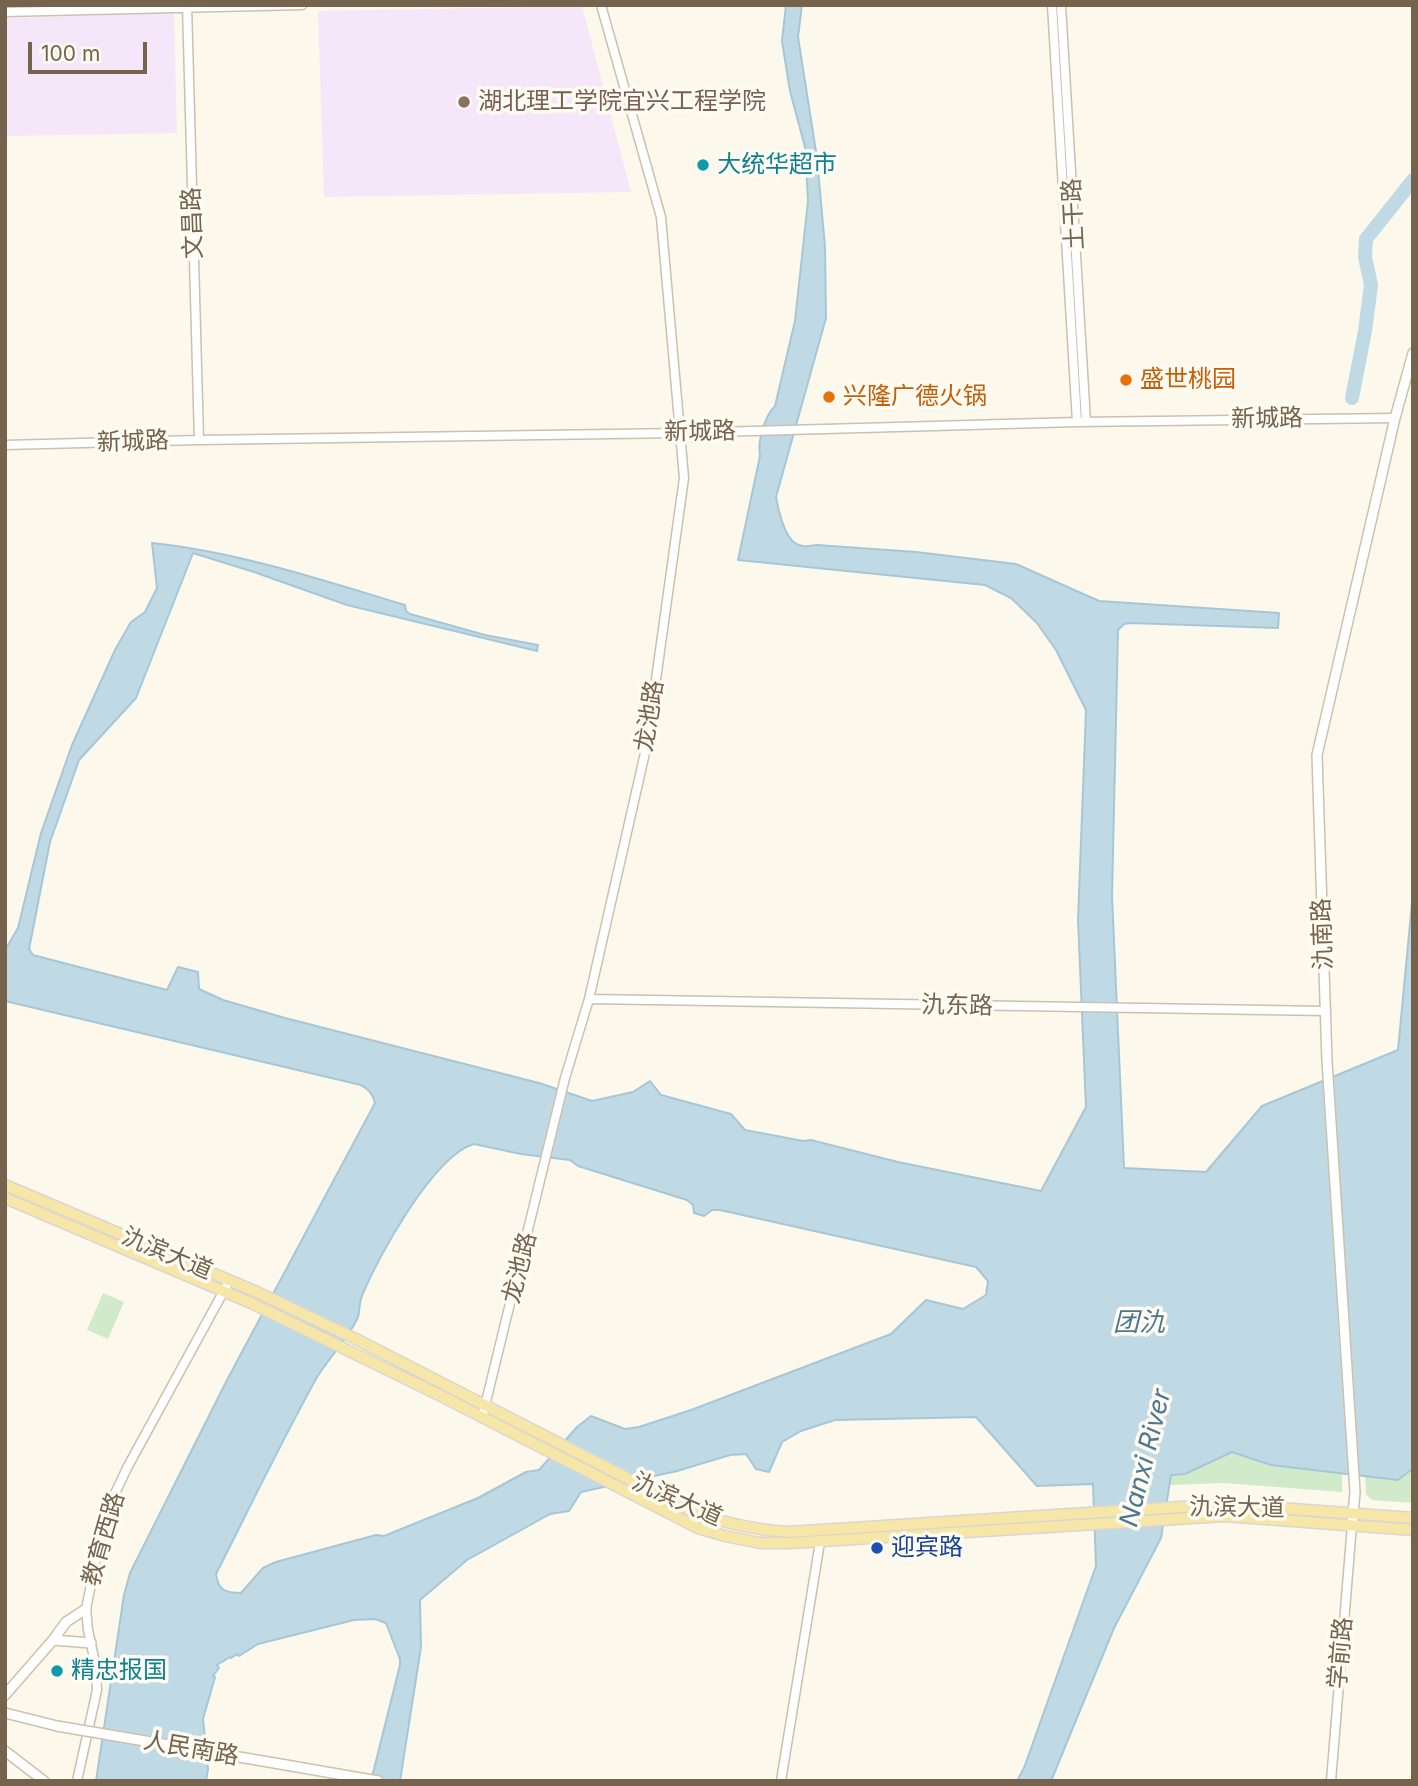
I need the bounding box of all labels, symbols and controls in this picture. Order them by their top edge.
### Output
scale bar [32,28,150,72]
text: 100 m [41,41,100,66]
place label: 湖北理工学院宜兴工程学院 [478,88,766,116]
marker: 湖北理工学院宜兴工程学院 [456,94,472,110]
place label: 大统华超市 [717,151,837,179]
marker: 大统华超市 [695,157,711,173]
street label: 土干路 [1058,177,1090,251]
street label: 文昌路 [177,187,209,259]
place label: 盛世桃园 [1140,366,1236,394]
marker: 盛世桃园 [1118,372,1134,388]
place label: 兴隆广德火锅 [843,383,987,411]
marker: 兴隆广德火锅 [821,389,837,405]
street label: 新城路 [1231,404,1303,434]
street label: 新城路 [664,417,736,447]
street label: 新城路 [97,426,169,458]
street label: 龙池路 [630,678,670,754]
street label: 氿南路 [1307,898,1339,970]
street label: 氿东路 [921,991,993,1021]
street label: 氿滨大道 [117,1222,217,1286]
street label: 龙池路 [497,1230,543,1306]
water label: 团氿 [1113,1307,1165,1339]
water label: Nanxi River [1114,1386,1178,1530]
street label: 氿滨大道 [627,1467,727,1533]
street label: 教育西路 [77,1489,131,1589]
street label: 氿滨大道 [1189,1493,1285,1523]
place label: 迎宾路 [891,1534,963,1562]
marker: 迎宾路 [869,1540,885,1556]
street label: 学前路 [1324,1616,1358,1690]
place label: 精忠报国 [71,1657,167,1685]
marker: 精忠报国 [49,1663,65,1679]
street label: 人民南路 [141,1726,241,1772]

